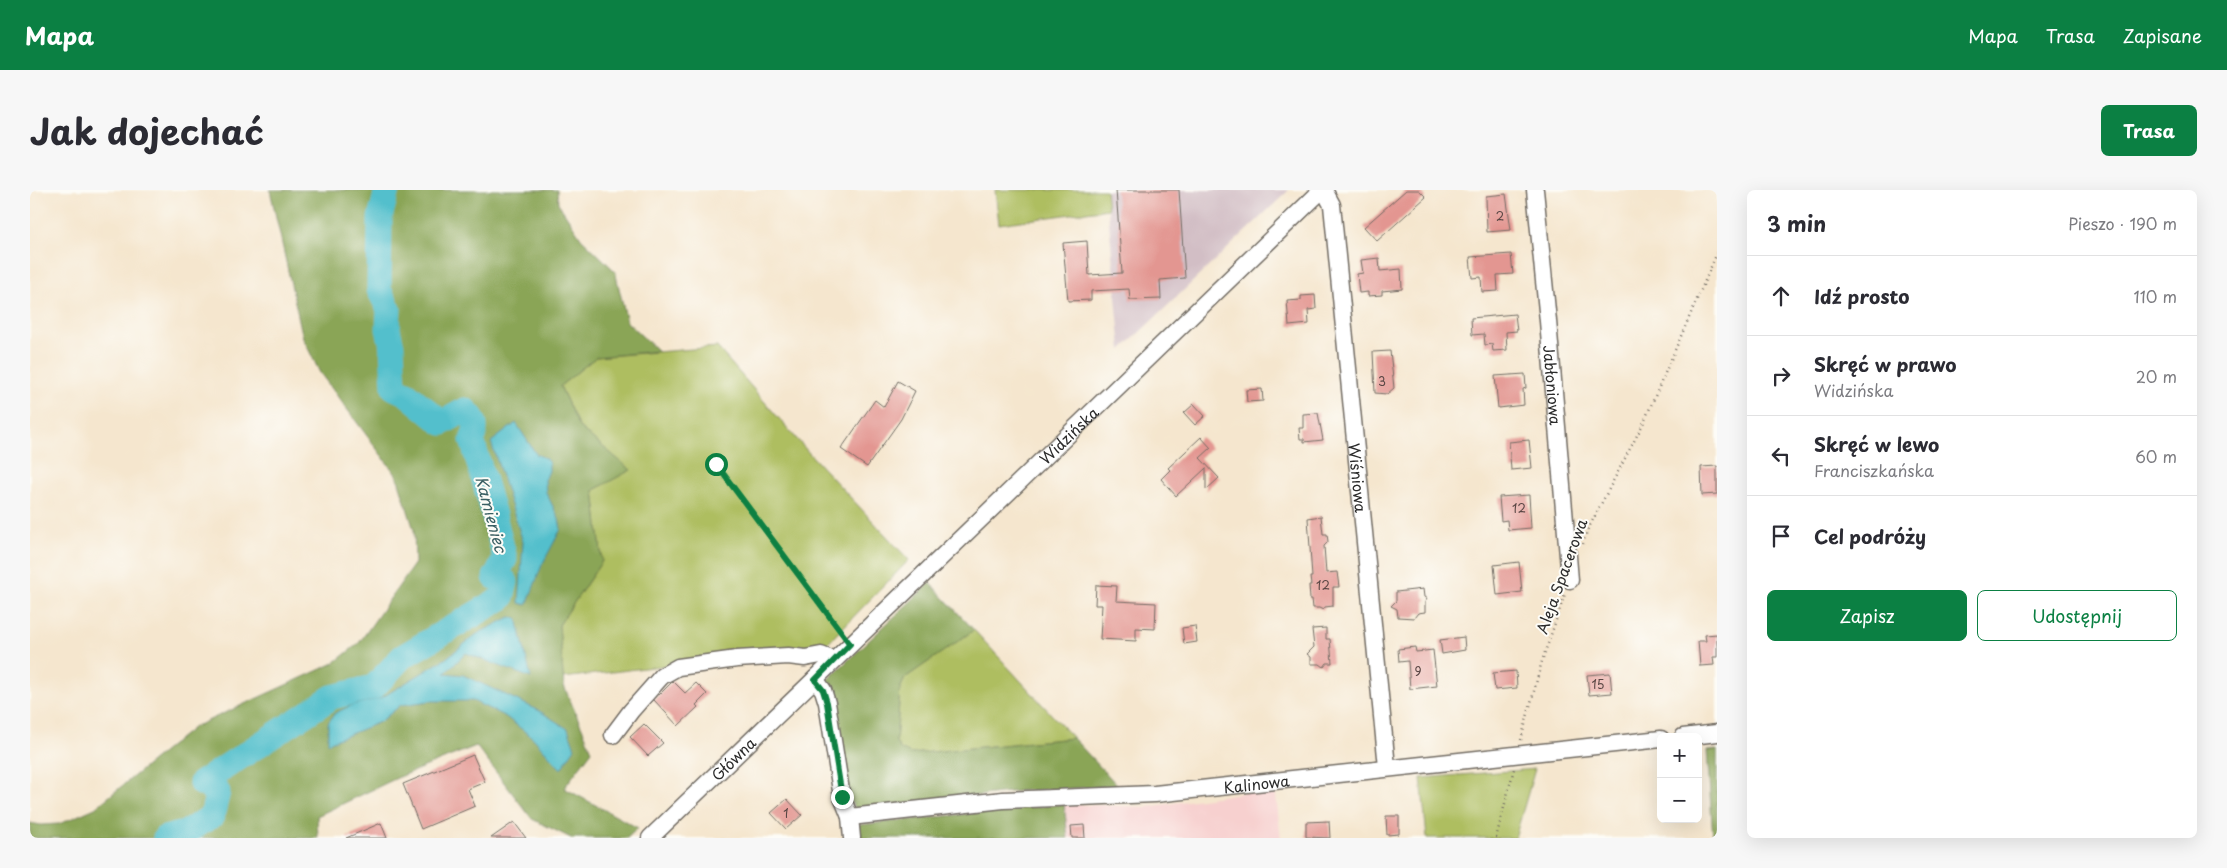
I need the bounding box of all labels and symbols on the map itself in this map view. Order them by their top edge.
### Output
house number: 2 [1496,207,1504,225]
street label: Jabłoniowa [1539,344,1568,427]
house number: 3 [1378,372,1386,390]
street label: Widzińska [1033,400,1103,469]
street label: Wiśniowa [1344,442,1374,514]
route start [705,453,728,476]
water label: Kamieniec [470,473,514,556]
house number: 12 [1512,499,1526,517]
street label: Aleja Spacerowa [1530,515,1593,637]
house number: 12 [1316,576,1330,594]
house number: 9 [1414,662,1422,680]
house number: 15 [1591,675,1605,693]
street label: Główna [705,731,761,785]
street label: Kalinowa [1222,768,1291,798]
route end [831,786,854,809]
house number: 1 [783,804,789,822]

